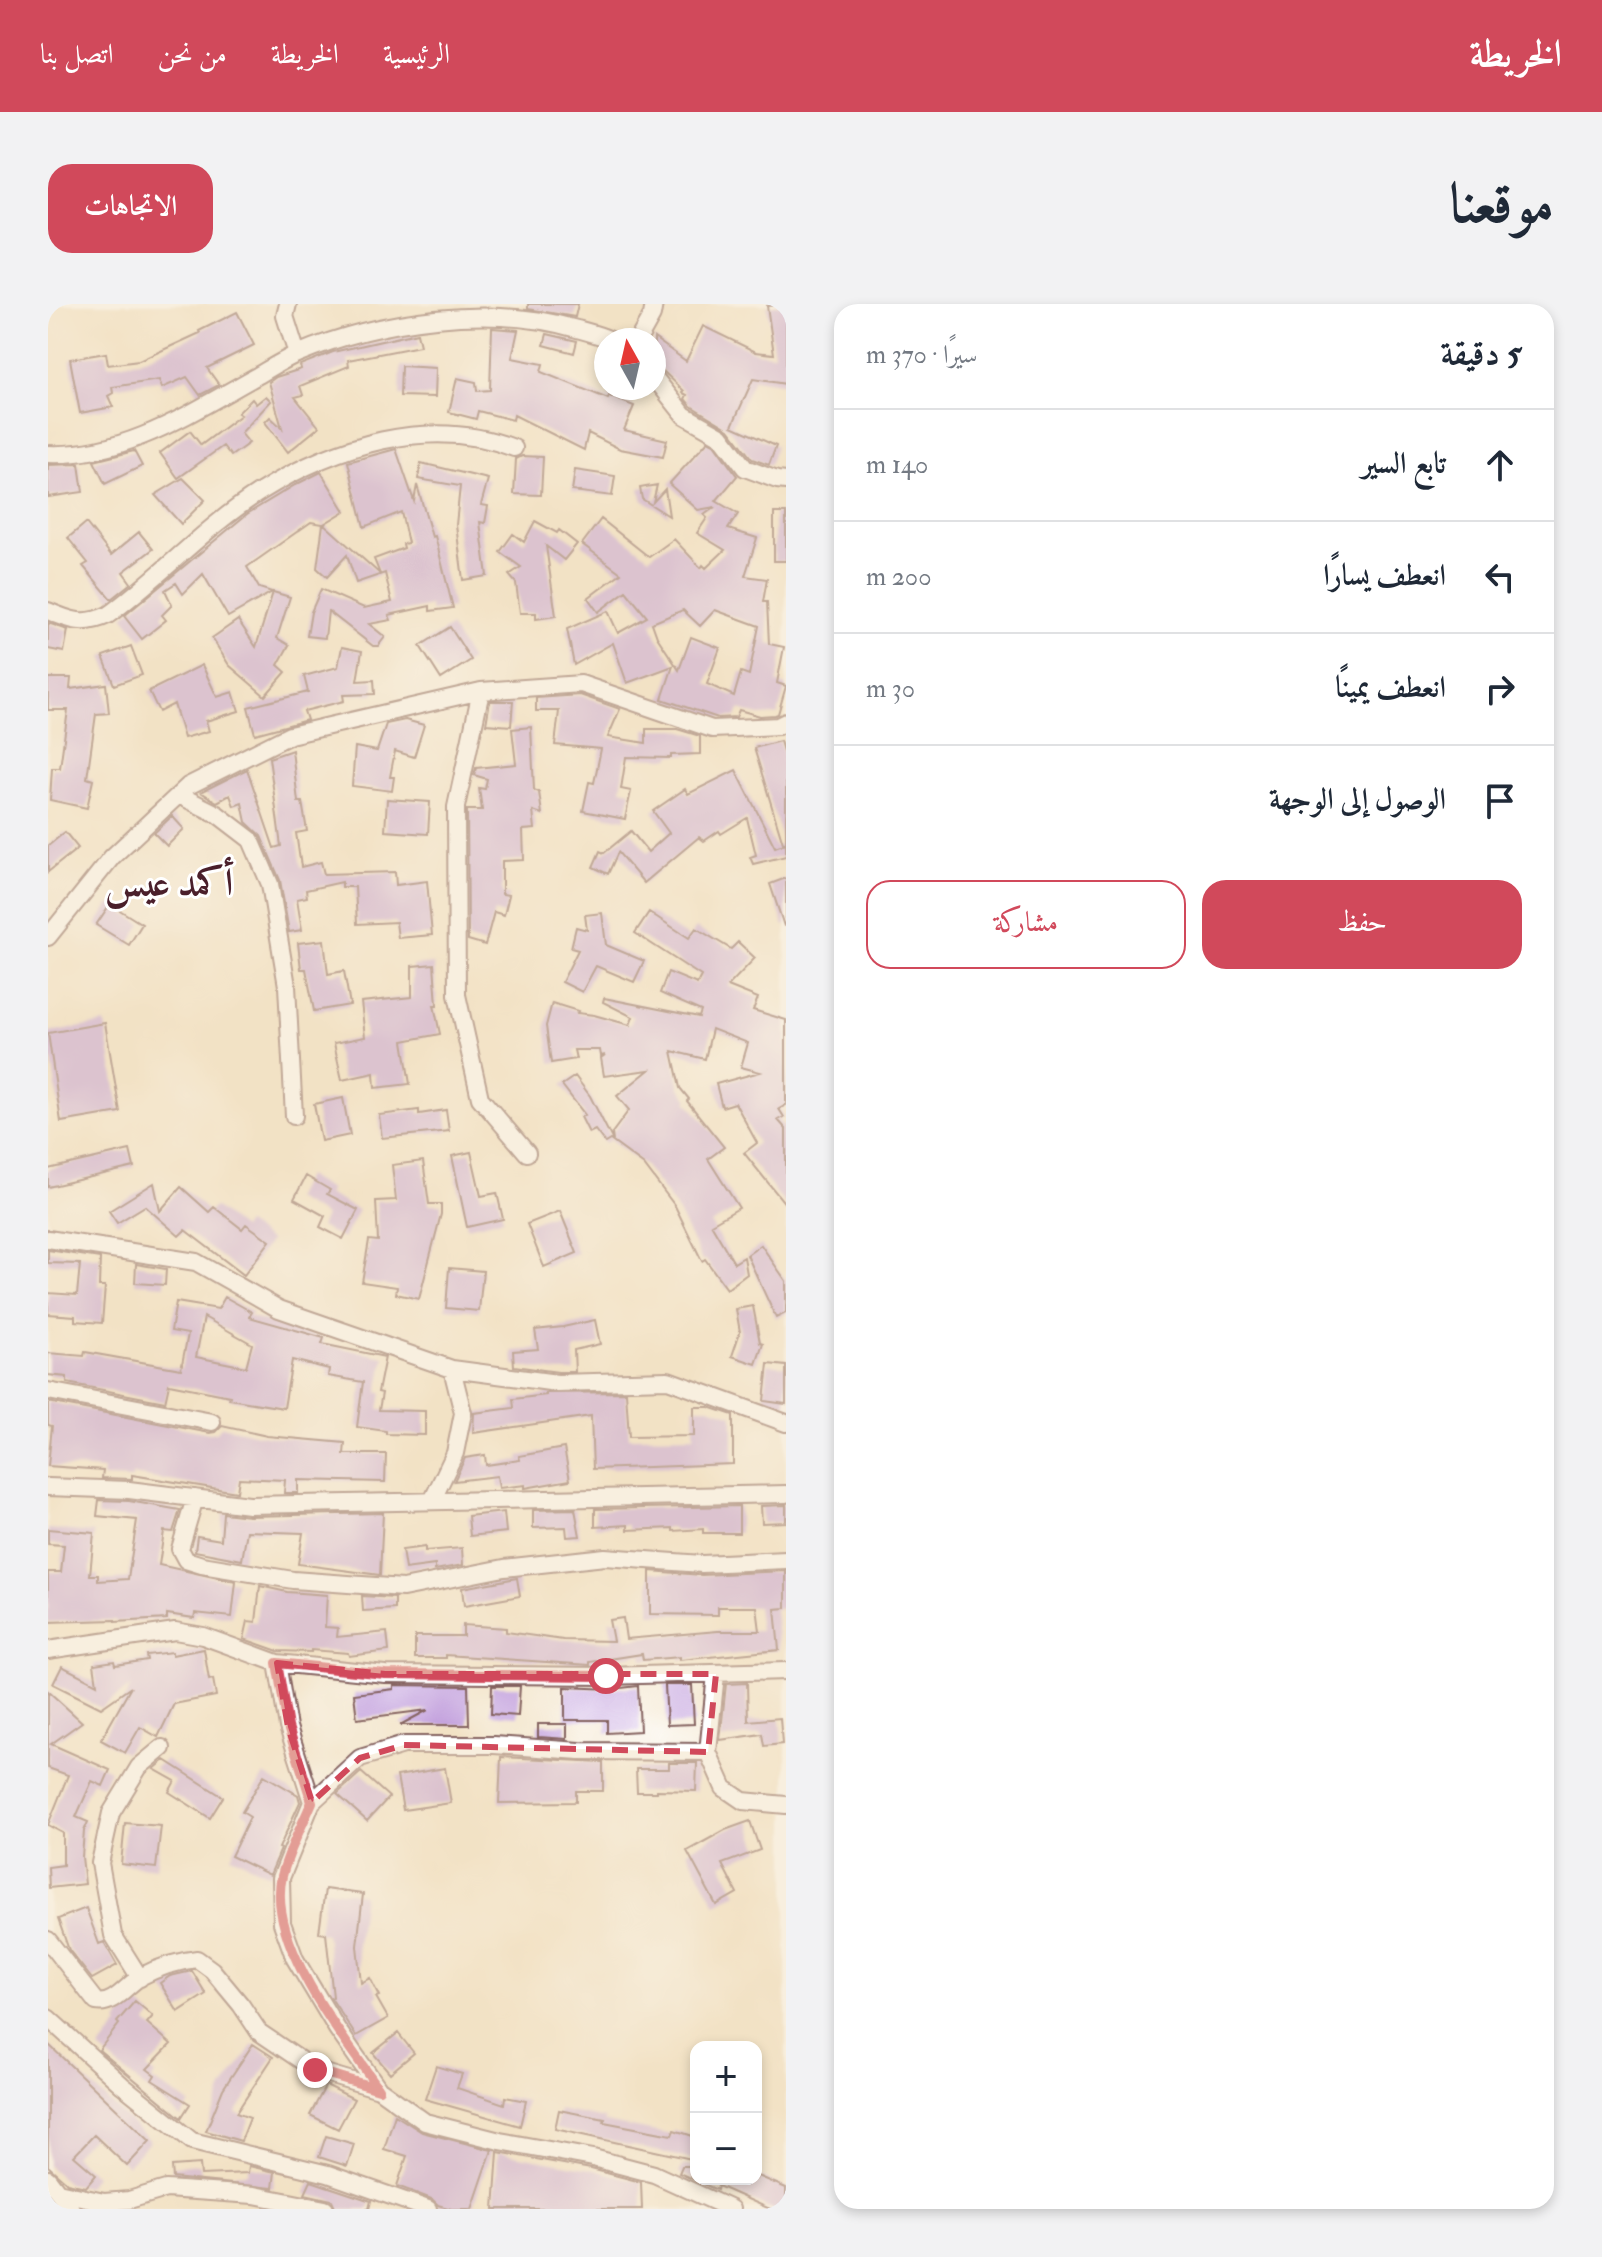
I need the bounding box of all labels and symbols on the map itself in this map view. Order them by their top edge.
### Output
north arrow [594,328,666,400]
district label: أكمد عيس [105,856,233,909]
route start [588,1658,624,1694]
route end [297,2052,333,2088]

